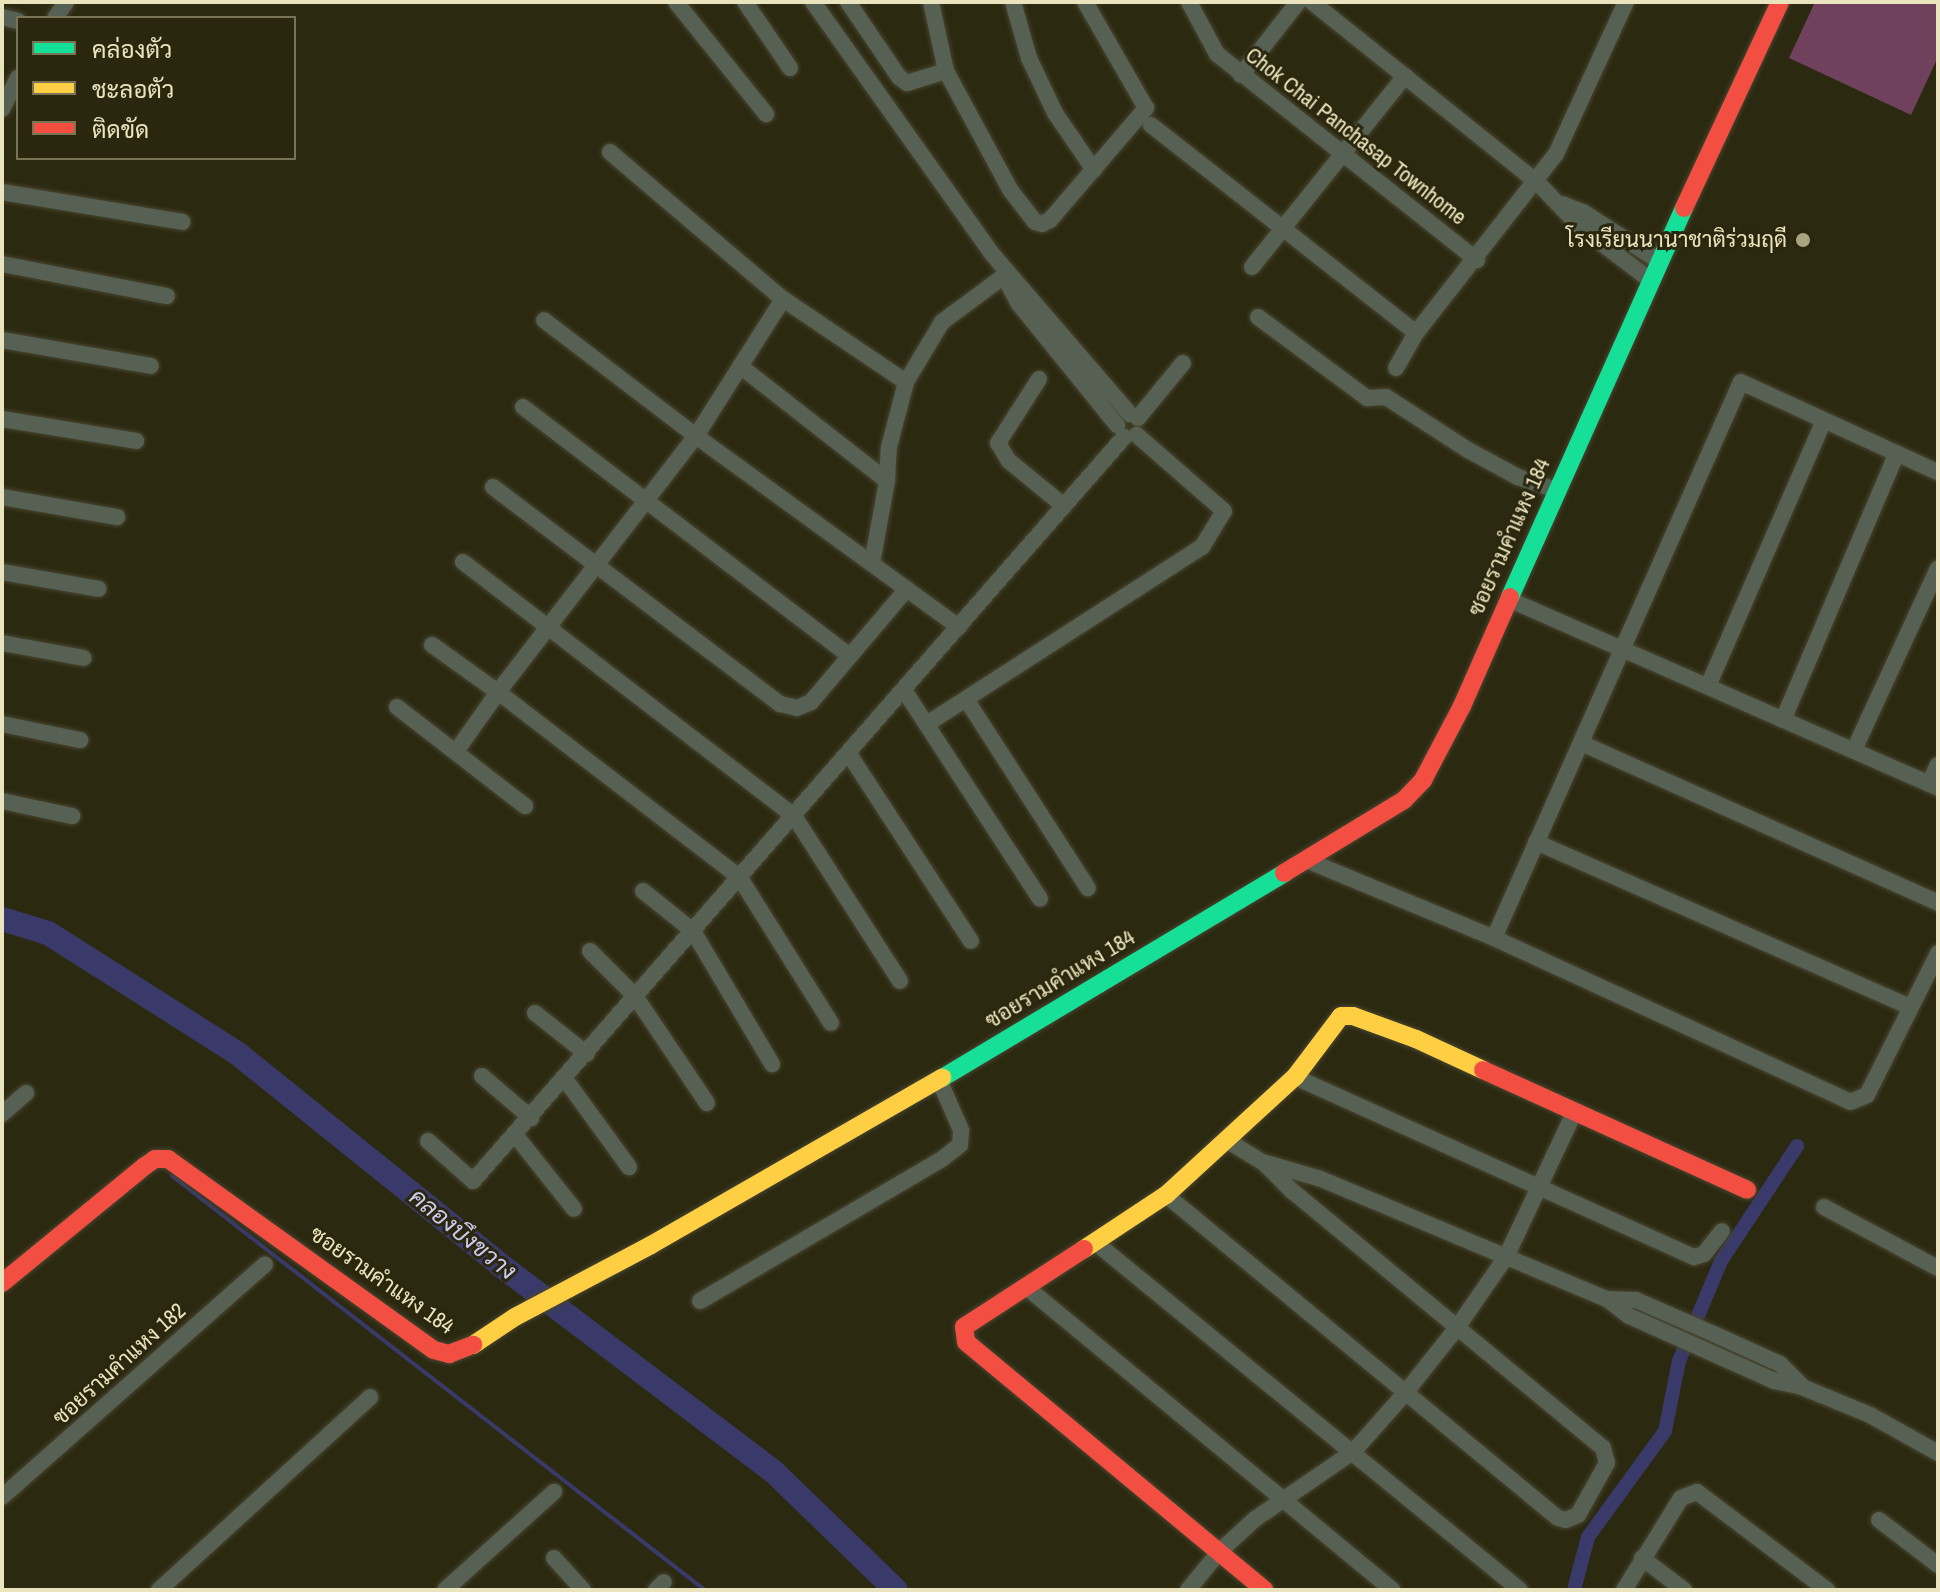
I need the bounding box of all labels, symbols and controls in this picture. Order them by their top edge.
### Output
legend [16,16,296,160]
text: คล่องตัว [92,33,172,65]
street label: Chok Chai Panchasap Townhome [1240,42,1472,230]
text: ชะลอตัว [92,73,174,105]
text: ติดขัด [92,113,149,145]
place label: โรงเรียนนานาชาติร่วมฤดี [1566,227,1787,253]
marker: โรงเรียนนานาชาติร่วมฤดี [1794,231,1812,249]
street label: ซอยรามคำแหง 184 [1462,454,1556,620]
street label: ซอยรามคำแหง 184 [980,924,1140,1034]
water label: คลองบึงขวาง [404,1182,522,1286]
street label: ซอยรามคำแหง 184 [305,1221,459,1339]
street label: ซอยรามคำแหง 182 [47,1297,191,1431]

